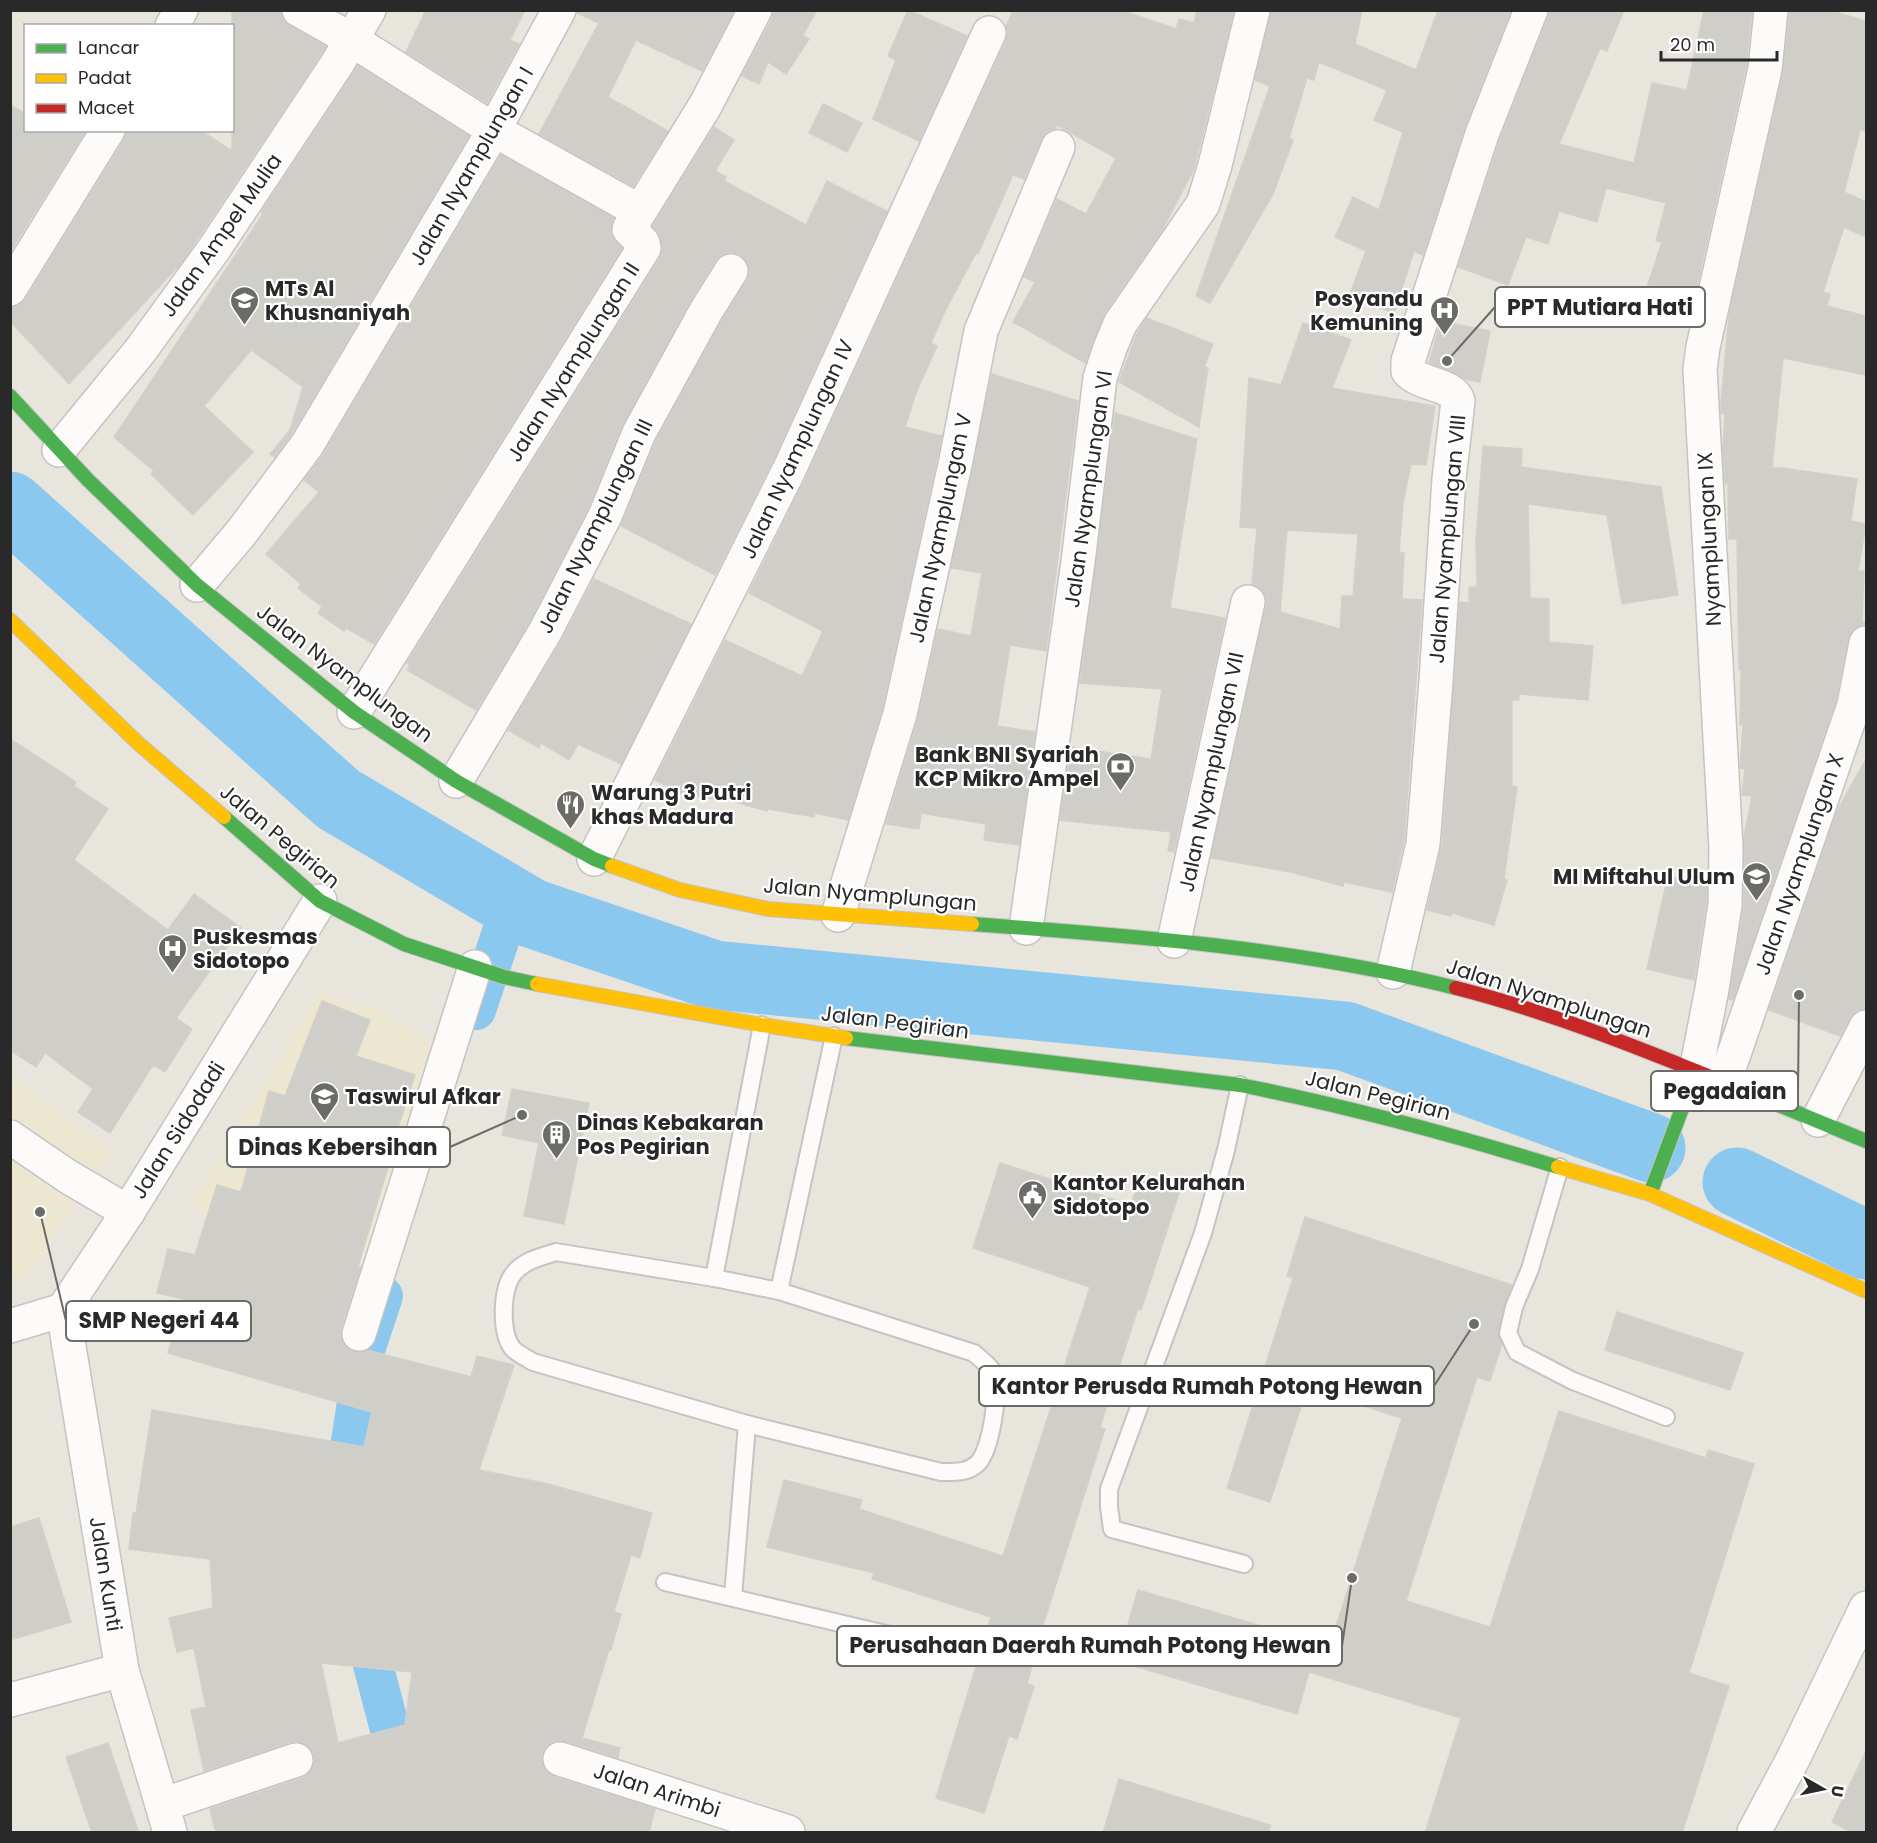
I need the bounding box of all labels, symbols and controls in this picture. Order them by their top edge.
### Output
legend [24,24,234,132]
scale bar [1661,24,1776,62]
text: 20 m [1670,32,1715,57]
text: Lancar [78,35,140,60]
street label: Jalan Nyamplungan I [402,61,540,271]
text: Padat [78,65,131,90]
text: Macet [78,95,134,120]
street label: Jalan Ampel Mulia [154,147,288,323]
street label: Jalan Nyamplungan II [500,257,646,467]
place label: MTs Al Khusnaniyah [265,274,410,327]
school or university icon: MTs Al Khusnaniyah [228,284,260,326]
place label: Posyandu Kemuning [1310,284,1423,337]
callout: PPT Mutiara Hati [1495,287,1705,327]
text: PPT Mutiara Hati [1507,292,1693,323]
hospital icon: Posyandu Kemuning [1428,294,1460,336]
street label: Jalan Nyamplungan IV [733,334,861,564]
street label: Jalan Nyamplungan VI [1057,369,1119,609]
street label: Jalan Nyamplungan V [901,411,979,645]
street label: Jalan Nyamplungan VIII [1422,413,1472,665]
street label: Jalan Nyamplungan III [530,414,660,638]
street label: Nyamplungan IX [1690,451,1728,627]
street label: Jalan Nyamplungan [251,597,439,749]
street label: Jalan Nyamplungan VII [1171,649,1251,895]
place label: Bank BNI Syariah KCP Mikro Ampel [914,740,1099,793]
street label: Jalan Nyamplungan X [1747,749,1851,979]
bank icon: Bank BNI Syariah KCP Mikro Ampel [1104,750,1136,792]
street label: Jalan Pegirian [214,777,346,895]
place label: Warung 3 Putri khas Madura [591,778,751,831]
restaurant icon: Warung 3 Putri khas Madura [554,788,586,830]
school or university icon: MI Miftahul Ulum [1740,860,1772,902]
place label: MI Miftahul Ulum [1553,862,1735,891]
street label: Jalan Nyamplungan [762,870,978,918]
place label: Puskesmas Sidotopo [193,922,318,975]
hospital icon: Puskesmas Sidotopo [156,932,188,974]
street label: Jalan Nyamplungan [1443,951,1655,1045]
street label: Jalan Pegirian [819,999,971,1045]
street label: Jalan Sidodadi [124,1056,232,1204]
street label: Jalan Pegirian [1302,1063,1454,1127]
callout: Pegadaian [1651,1071,1798,1111]
text: Pegadaian [1663,1076,1787,1107]
school or university icon: Taswirul Afkar [308,1080,340,1122]
place label: Taswirul Afkar [345,1082,501,1111]
place label: Dinas Kebakaran Pos Pegirian [577,1108,764,1161]
building icon: Dinas Kebakaran Pos Pegirian [540,1118,572,1160]
callout: Dinas Kebersihan [227,1127,450,1167]
text: Dinas Kebersihan [238,1132,438,1163]
place label: Kantor Kelurahan Sidotopo [1053,1168,1245,1221]
public building icon: Kantor Kelurahan Sidotopo [1016,1178,1048,1220]
callout: SMP Negeri 44 [66,1301,251,1341]
text: SMP Negeri 44 [78,1305,240,1336]
callout: Kantor Perusda Rumah Potong Hewan [979,1366,1434,1406]
text: Kantor Perusda Rumah Potong Hewan [992,1371,1422,1402]
street label: Jalan Kunti [83,1514,129,1634]
callout: Perusahaan Daerah Rumah Potong Hewan [837,1626,1342,1666]
text: Perusahaan Daerah Rumah Potong Hewan [849,1630,1331,1661]
street label: Jalan Arimbi [590,1756,724,1824]
north arrow [1793,1759,1853,1819]
text: U [1825,1784,1850,1799]

